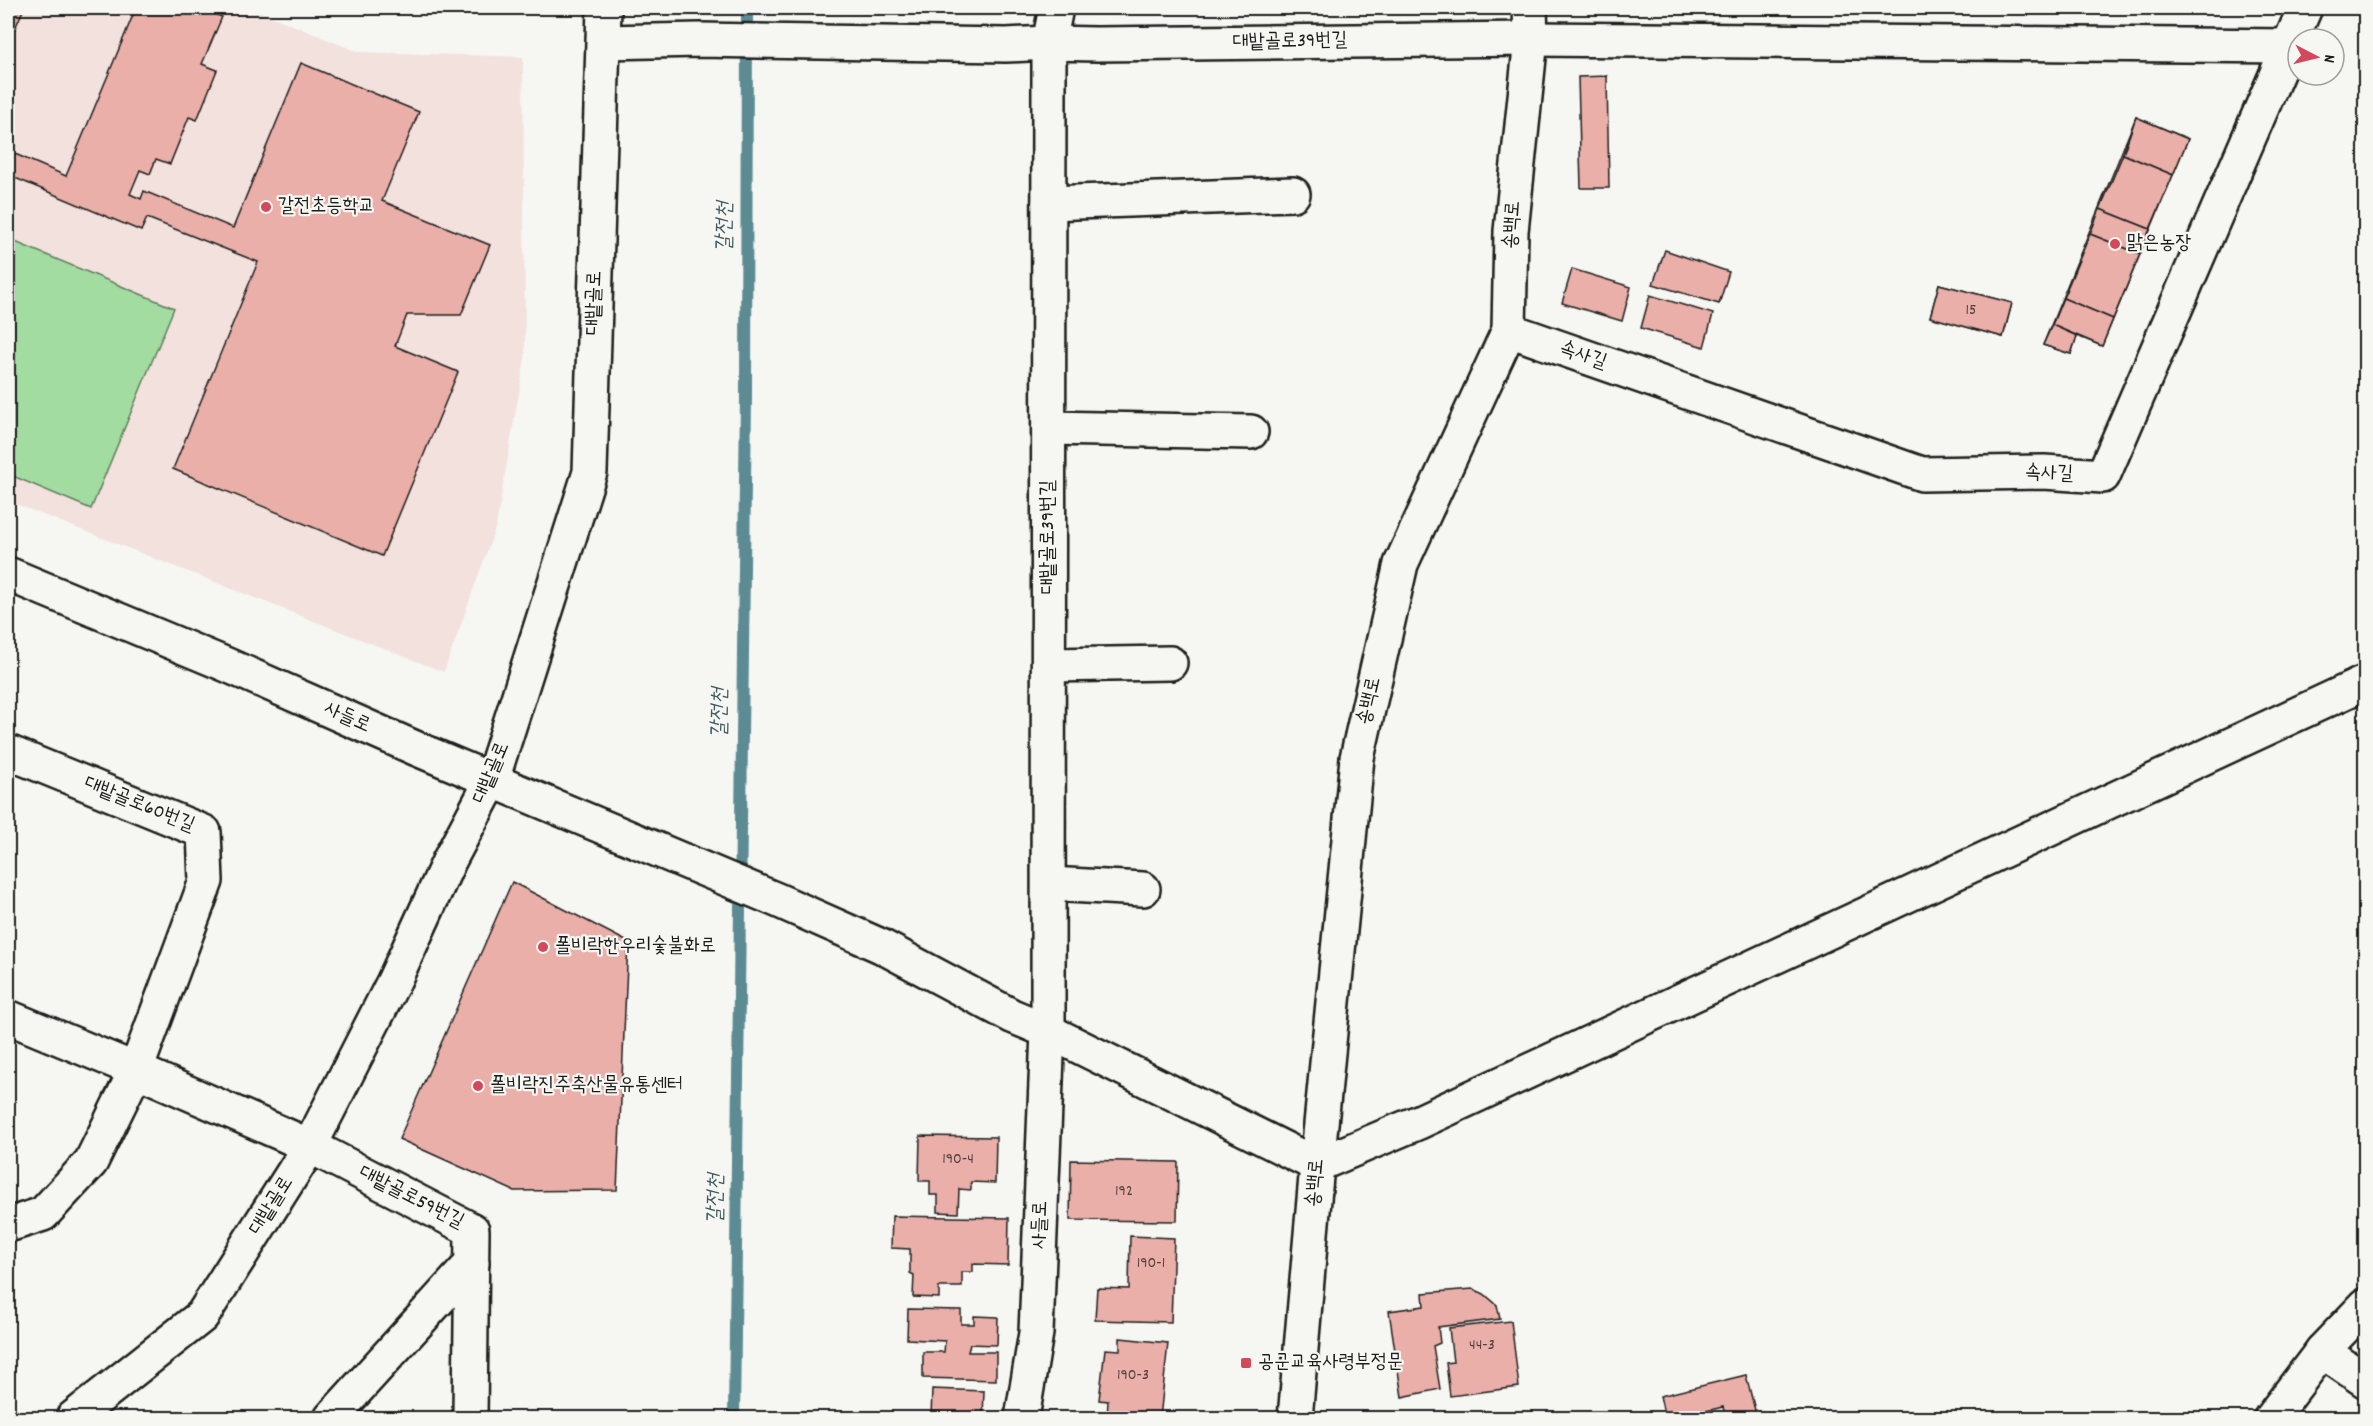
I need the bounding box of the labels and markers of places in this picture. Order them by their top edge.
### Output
place label: 갈전초등학교 [278,193,375,221]
marker: 갈전초등학교 [259,200,273,214]
place label: 맑은농장 [2127,230,2191,258]
marker: 맑은농장 [2108,237,2122,251]
place label: 폴비락한우리숯불화로 [555,933,716,961]
marker: 폴비락한우리숯불화로 [536,940,550,954]
place label: 폴비락진주축산물유통센터 [490,1072,683,1100]
marker: 폴비락진주축산물유통센터 [471,1079,485,1093]
place label: 공군교육사령부정문 [1258,1349,1403,1377]
marker: 공군교육사령부정문 [1239,1356,1253,1370]

